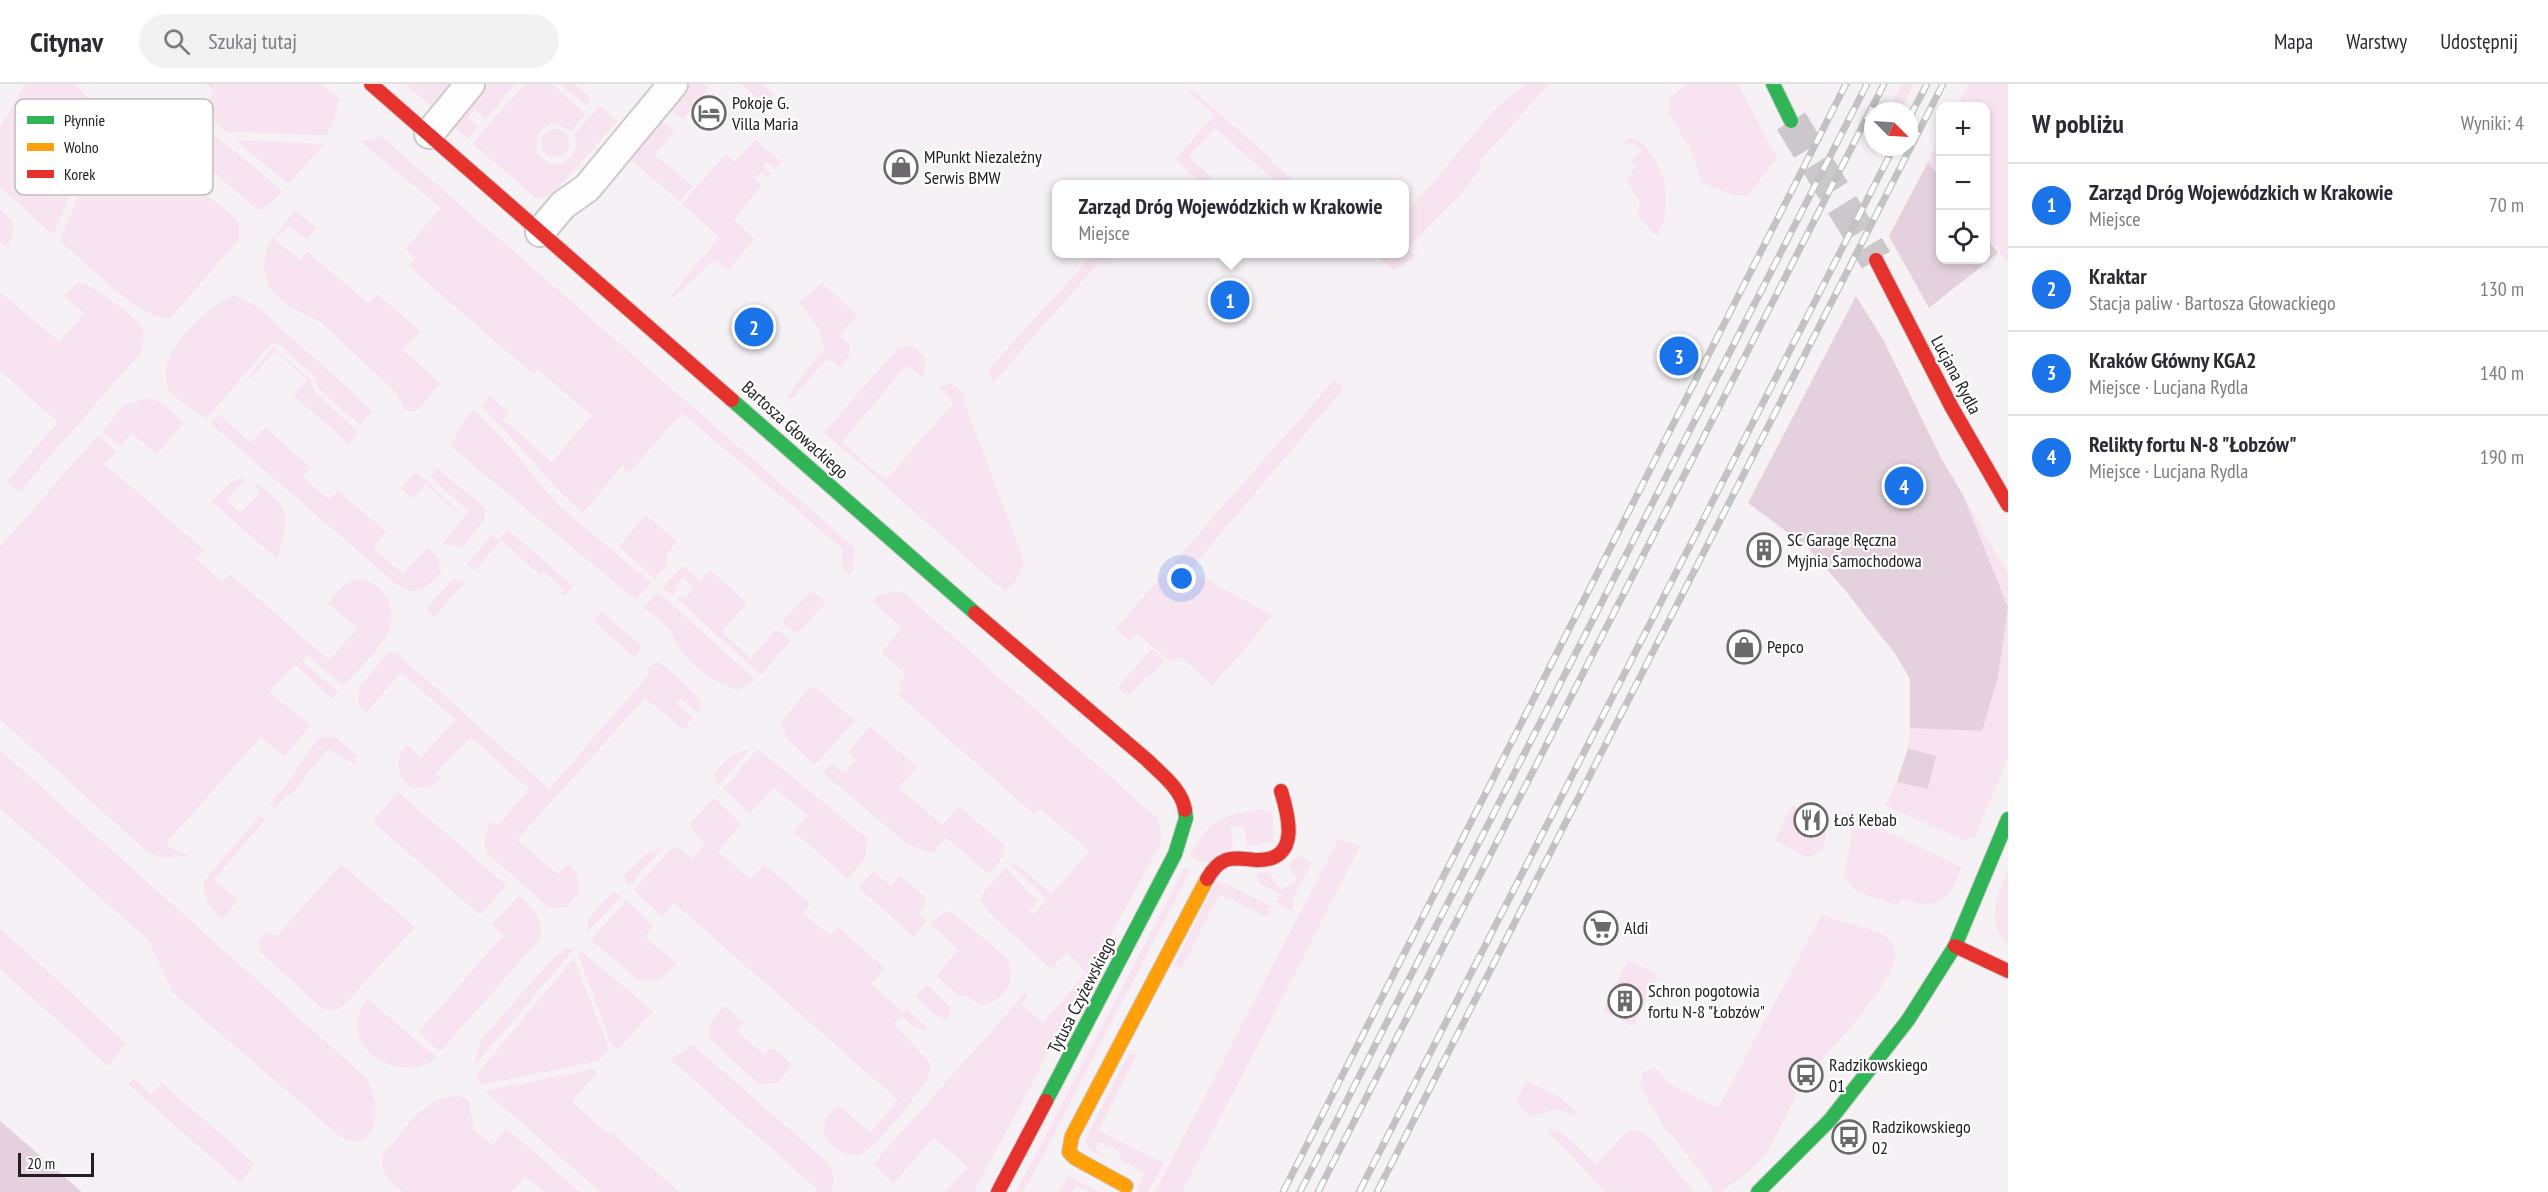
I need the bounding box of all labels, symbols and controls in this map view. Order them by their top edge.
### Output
search box [139,14,559,68]
text: Citynav [30,23,103,60]
icon: search [160,25,193,58]
text: Szukaj tutaj [208,27,297,55]
text: Mapa [2274,28,2313,55]
text: Warstwy [2346,28,2407,55]
text: Udostępnij [2440,28,2518,55]
place label: Pokoje G. Villa Maria [731,91,798,135]
hotel icon: Pokoje G. Villa Maria [691,95,727,131]
legend [15,99,213,195]
north arrow [1864,102,1918,156]
map controls [1936,102,1990,264]
button: + [1936,102,1990,156]
text: W pobliżu [2032,107,2124,140]
text: Płynnie [64,110,105,130]
text: Wyniki: 4 [2461,110,2524,136]
text: Wolno [64,137,99,157]
place label: MPunkt Niezależny Serwis BMW [924,145,1042,189]
shop icon: MPunkt Niezależny Serwis BMW [883,149,919,185]
button: − [1936,156,1990,210]
text: Korek [64,164,96,184]
text: Zarząd Dróg Wojewódzkich w Krakowie [2089,178,2393,206]
popup [1052,180,1409,258]
text: Zarząd Dróg Wojewódzkich w Krakowie [1078,192,1383,220]
text: 1 [2047,192,2056,218]
text: 70 m [2489,192,2524,218]
text: Miejsce [2089,206,2140,232]
button: locate [1936,210,1990,264]
text: Miejsce [1078,220,1130,246]
text: Kraktar [2089,262,2147,290]
text: 2 [2047,276,2056,302]
text: 130 m [2480,276,2524,302]
pin: 1 [1210,278,1250,322]
text: Stacja paliw · Bartosza Głowackiego [2089,290,2336,316]
pin: 2 [734,304,774,350]
street label: Lucjana Rydla [1926,332,1987,418]
pin: 3 [1660,334,1698,378]
text: Kraków Główny KGA2 [2089,346,2257,374]
text: 3 [2047,360,2056,386]
text: 140 m [2480,360,2524,386]
text: Miejsce · Lucjana Rydla [2089,374,2248,400]
street label: Bartosza Głowackiego [737,376,854,484]
text: Relikty fortu N-8 "Łobzów" [2089,430,2297,458]
text: 4 [2047,444,2056,470]
text: 190 m [2480,444,2524,470]
text: Miejsce · Lucjana Rydla [2089,458,2248,484]
pin: 4 [1884,464,1924,508]
place label: SC Garage Ręczna Myjnia Samochodowa [1787,528,1922,572]
building icon: SC Garage Ręczna Myjnia Samochodowa [1746,532,1782,568]
your location [1167,564,1196,593]
shop icon: Pepco [1726,629,1762,665]
place label: Pepco [1767,635,1804,658]
restaurant icon: Łoś Kebab [1793,802,1829,838]
place label: Łoś Kebab [1834,808,1897,831]
supermarket icon: Aldi [1583,910,1619,946]
place label: Aldi [1624,916,1648,939]
street label: Tytusa Czyżewskiego [1042,932,1121,1057]
place label: Schron pogotowia fortu N-8 "Łobzów" [1648,979,1765,1023]
building icon: Schron pogotowia fortu N-8 "Łobzów" [1607,983,1643,1019]
place label: Radzikowskiego 01 [1829,1053,1928,1097]
bus stop icon: Radzikowskiego 01 [1788,1057,1824,1093]
place label: Radzikowskiego 02 [1872,1115,1971,1159]
bus stop icon: Radzikowskiego 02 [1831,1119,1867,1155]
scale bar [18,1150,94,1178]
text: 20 m [27,1153,55,1173]

